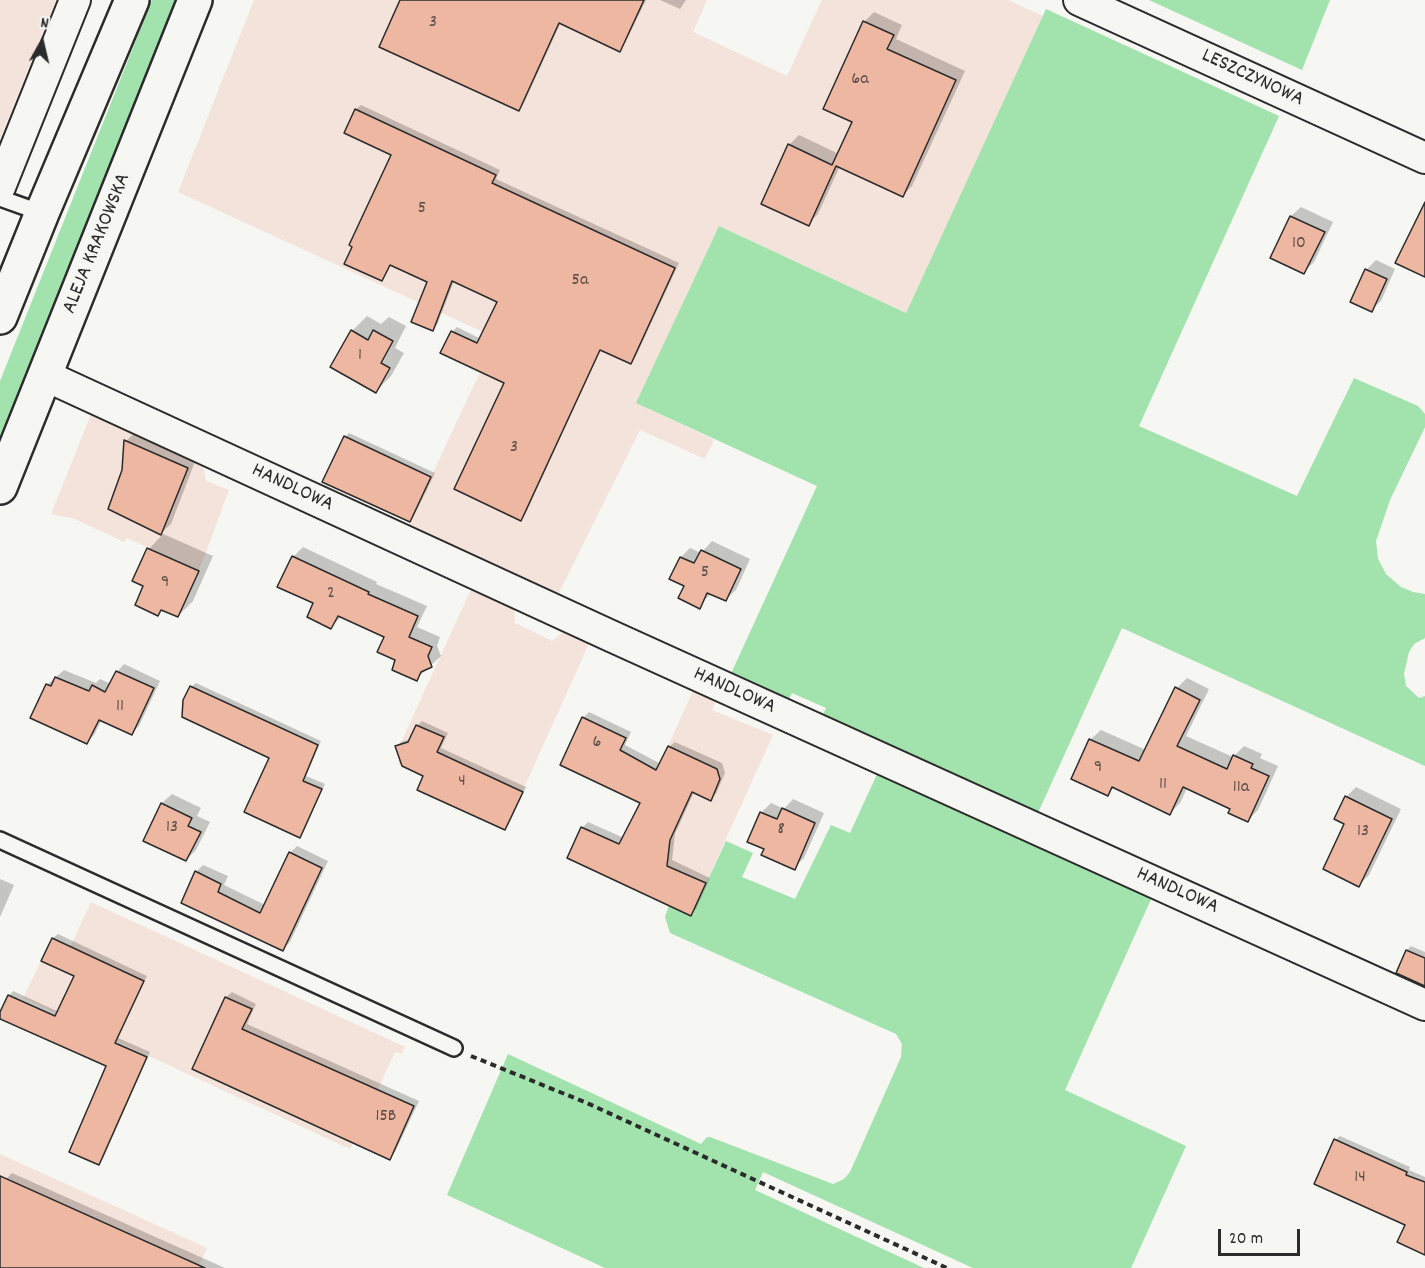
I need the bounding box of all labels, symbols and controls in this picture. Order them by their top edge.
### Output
north arrow [12,12,72,72]
text: N [39,12,50,36]
house number: 3 [429,13,437,35]
street label: LESZCZYNOWA [1197,44,1307,114]
house number: 6a [851,70,869,92]
street label: ALEJA KRAKOWSKA [58,170,138,318]
house number: 5 [418,199,426,221]
house number: 10 [1292,234,1306,256]
house number: 5a [572,271,588,293]
house number: 1 [358,346,362,368]
house number: 3 [510,438,518,460]
street label: HANDLOWA [247,459,337,519]
house number: 5 [701,563,709,585]
house number: 9 [161,573,169,595]
house number: 2 [327,584,335,606]
street label: HANDLOWA [689,663,779,721]
house number: 11 [116,697,124,719]
house number: 6 [593,733,601,755]
house number: 9 [1094,758,1102,780]
house number: 4 [458,772,466,794]
house number: 11 [1159,775,1167,797]
house number: 11a [1233,778,1249,800]
house number: 13 [166,818,178,840]
house number: 8 [777,820,785,842]
house number: 13 [1357,822,1369,844]
street label: HANDLOWA [1132,863,1222,921]
house number: 15B [376,1107,396,1129]
house number: 14 [1354,1168,1366,1190]
scale bar [1221,1217,1304,1255]
text: 20 m [1229,1227,1263,1252]

